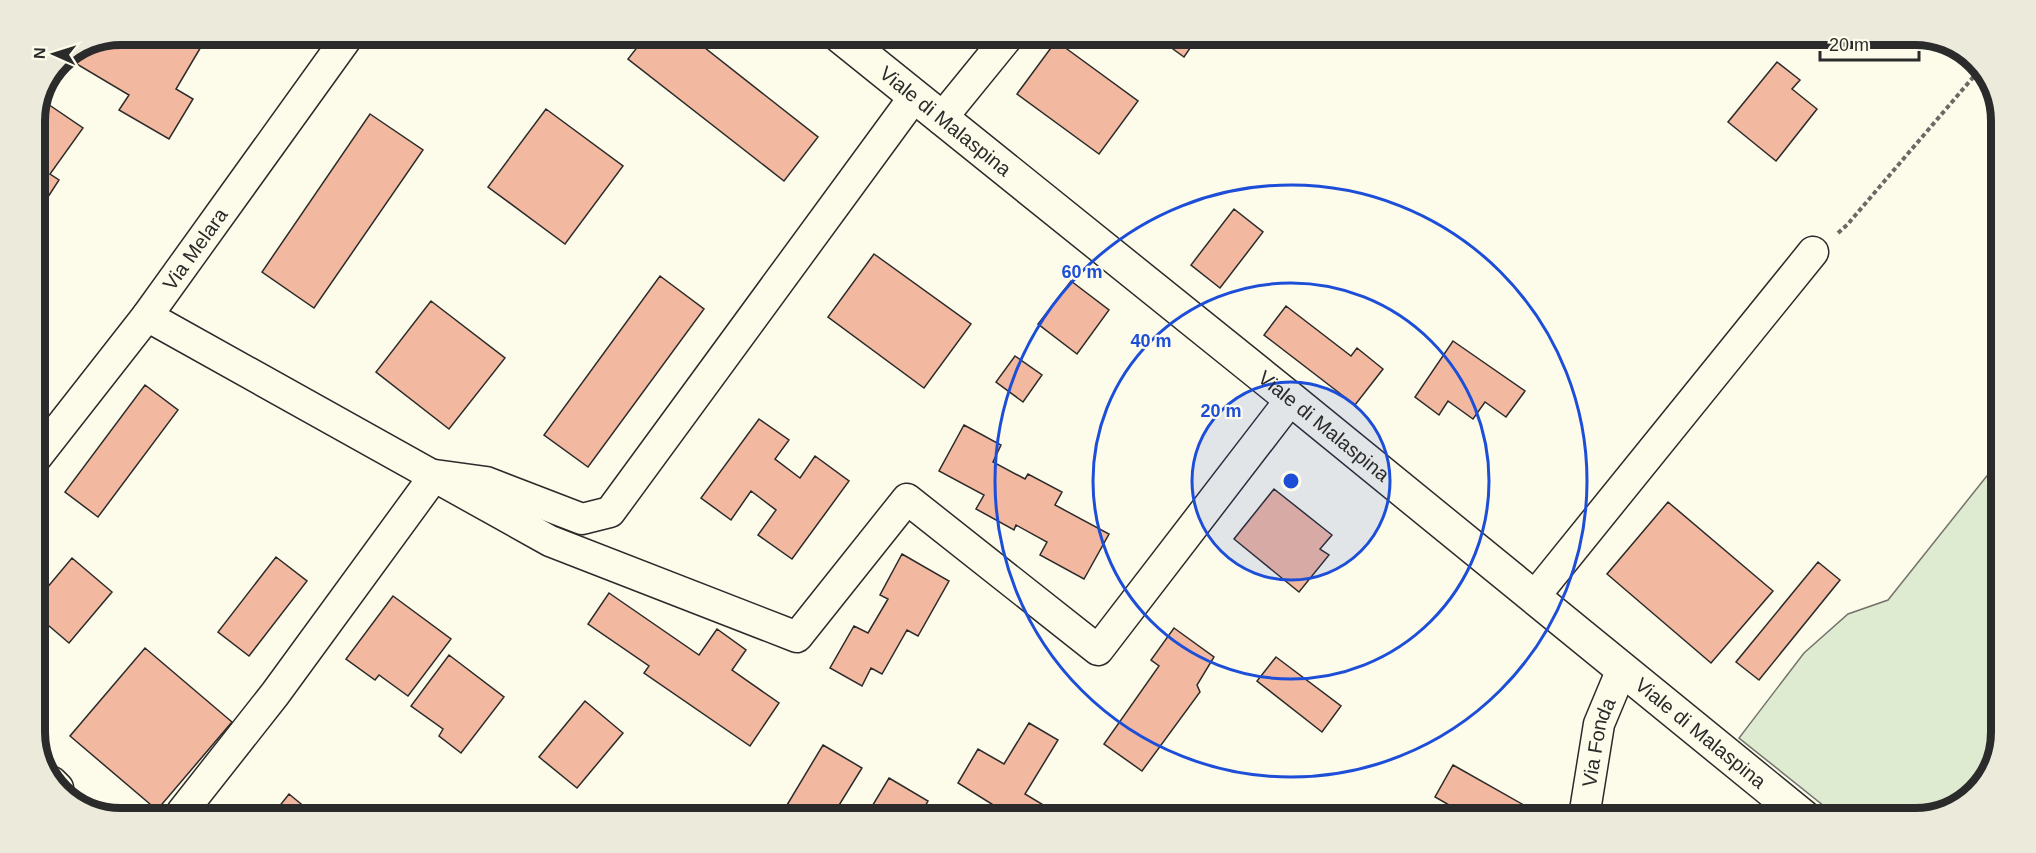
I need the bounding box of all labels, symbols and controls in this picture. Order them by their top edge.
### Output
north arrow [24,24,84,84]
scale bar [1820,24,1919,62]
text: 20 m [1829,35,1869,55]
text: N [31,47,48,59]
street label: Viale di Malaspina [875,62,1016,181]
street label: Via Melara [158,203,232,294]
text: 60 m [1061,262,1103,282]
text: 40 m [1130,331,1172,351]
street label: Viale di Malaspina [1254,366,1394,486]
text: 20 m [1200,401,1242,421]
centre of rings [1281,471,1301,491]
street label: Viale di Malaspina [1631,673,1771,793]
street label: Via Fonda [1578,694,1620,789]

